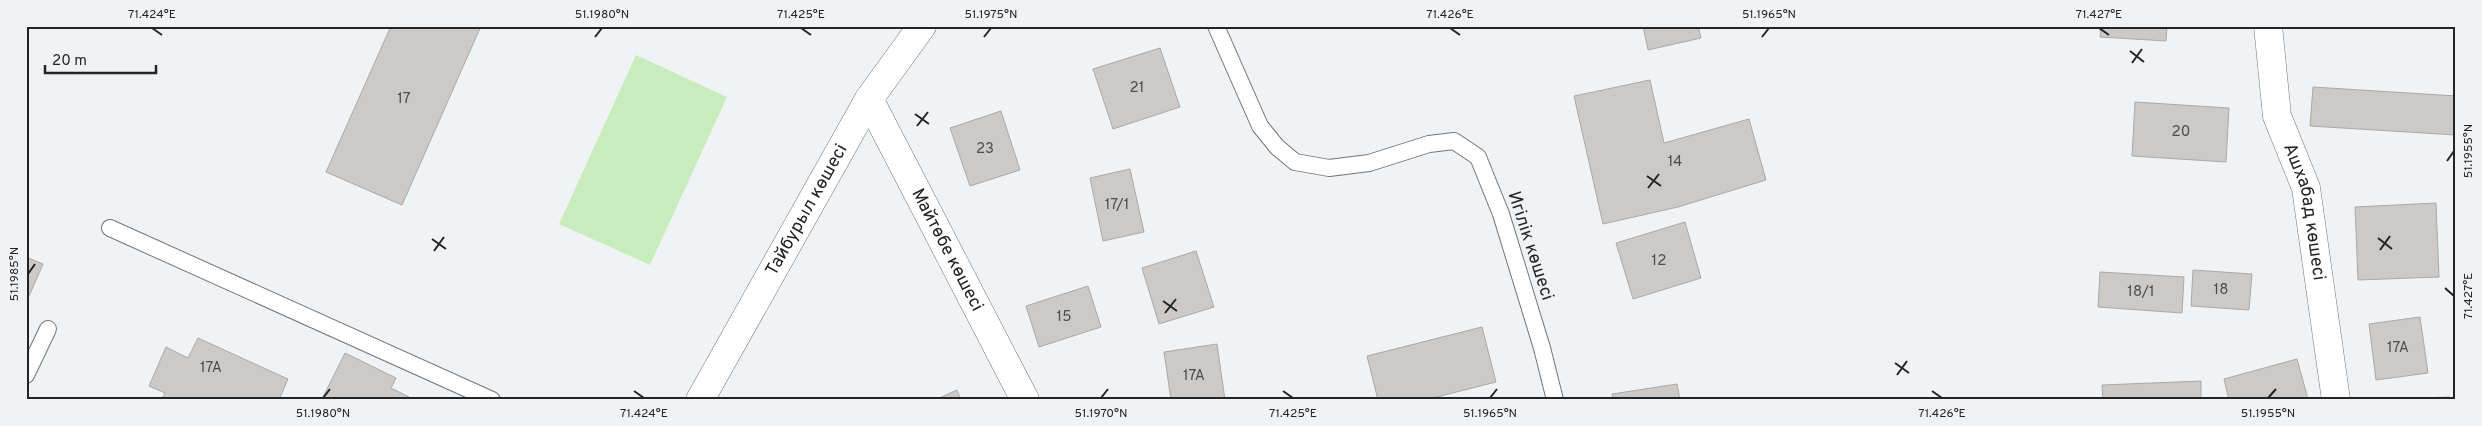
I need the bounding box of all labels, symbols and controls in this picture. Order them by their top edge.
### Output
text: 71.424°E [128,7,176,23]
text: 51.1980°N [575,7,629,23]
text: 71.425°E [777,7,825,23]
text: 51.1975°N [965,7,1017,23]
text: 71.426°E [1426,7,1474,23]
text: 51.1965°N [1742,7,1796,23]
text: 71.427°E [2076,7,2122,23]
scale bar [45,42,156,74]
text: 20 m [52,52,87,71]
house number: 21 [1130,79,1144,98]
house number: 17 [397,90,411,109]
house number: 20 [2172,123,2190,142]
text: 51.1955°N [2461,124,2477,178]
street label: Тайбурыл көшесі [761,140,853,280]
house number: 23 [976,140,994,159]
street label: Ашхабад көшесі [2278,140,2330,282]
house number: 14 [1668,153,1682,172]
street label: Майтөбе көшесі [906,185,989,315]
street label: Игілік көшесі [1502,188,1558,304]
house number: 17/1 [1105,196,1129,215]
text: 51.1985°N [7,247,23,301]
house number: 12 [1652,252,1666,271]
text: 71.427°E [2461,273,2477,319]
house number: 18 [2214,281,2228,300]
house number: 18/1 [2127,283,2155,302]
house number: 15 [1057,308,1071,327]
house number: 17А [2387,339,2409,358]
house number: 17А [200,359,222,378]
house number: 17А [1183,367,1205,386]
text: 51.1980°N [296,406,350,422]
text: 71.424°E [620,406,668,422]
text: 51.1970°N [1075,406,1127,422]
text: 71.425°E [1269,406,1317,422]
text: 51.1965°N [1463,406,1517,422]
text: 71.426°E [1918,406,1966,422]
text: 51.1955°N [2241,406,2295,422]

